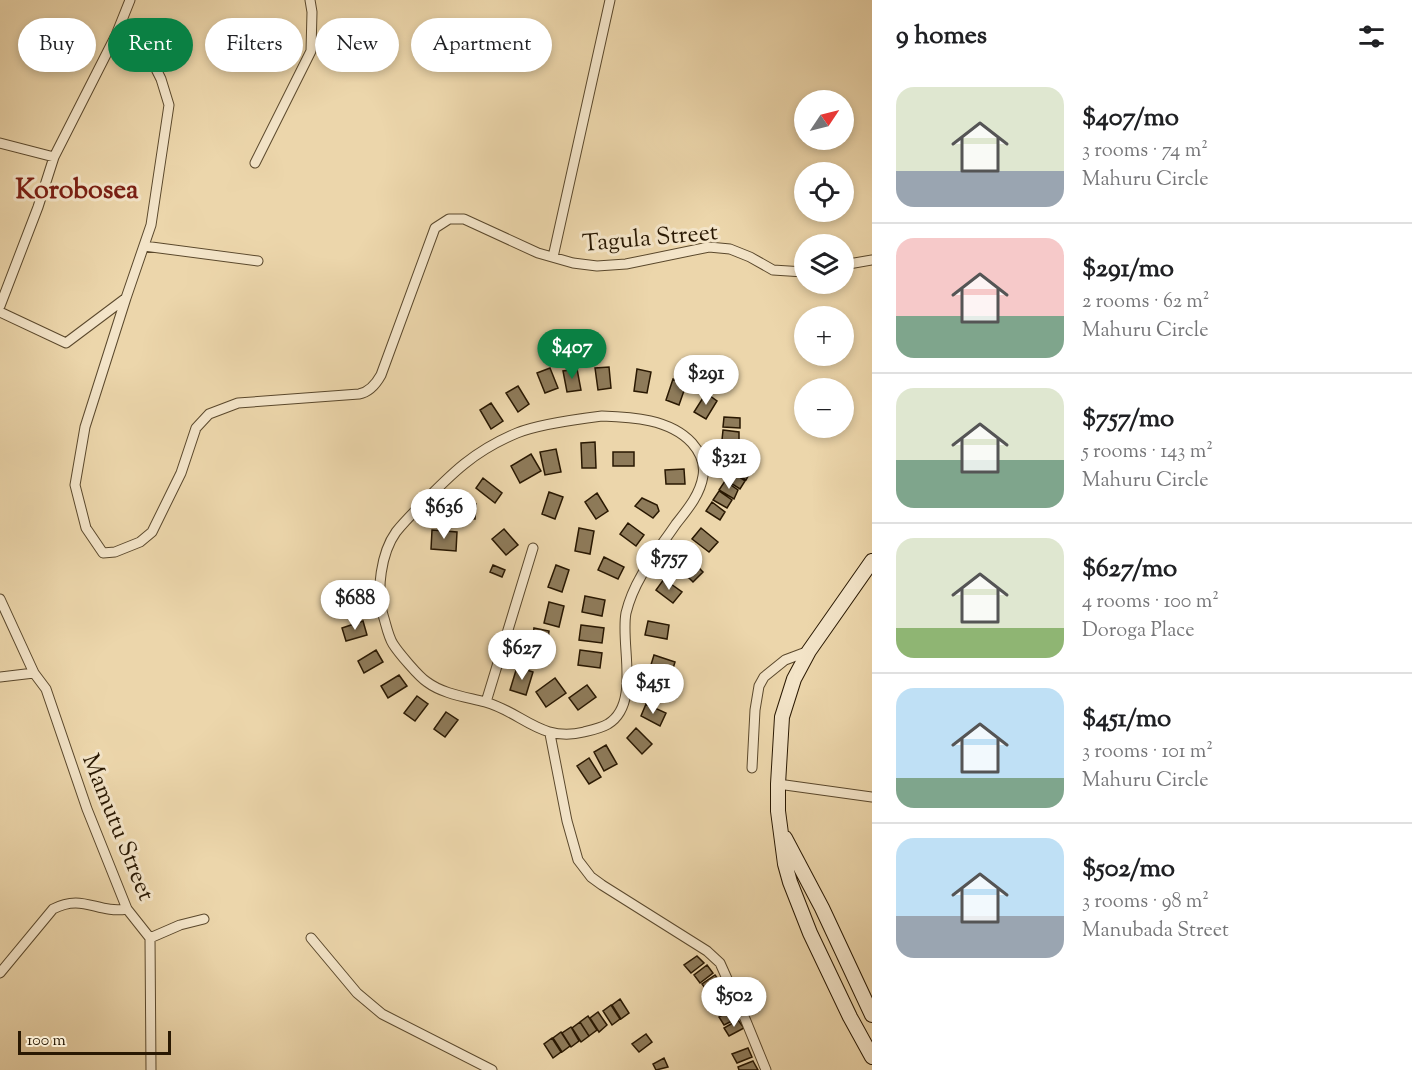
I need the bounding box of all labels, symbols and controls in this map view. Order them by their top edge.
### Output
chip: Buy [18,18,96,72]
chip: Rent [108,18,193,72]
chip: Filters [205,18,303,72]
chip: New [315,18,399,72]
chip: Apartment [411,18,552,72]
text: 9 homes [896,18,987,55]
icon: filters [1355,20,1388,53]
north arrow [794,90,854,150]
map controls [794,90,854,438]
text: $407/mo [1082,100,1179,137]
icon: home [944,111,1016,183]
text: 3 rooms · 74 m² [1082,137,1208,166]
button: locate [794,162,854,222]
text: Mahuru Circle [1082,166,1209,195]
district label: Korobosea [16,172,139,211]
street label: Tagula Street [581,216,719,262]
button: layers [794,234,854,294]
text: $291/mo [1082,251,1174,288]
icon: home [944,262,1016,334]
text: 2 rooms · 62 m² [1082,288,1210,317]
button: + [794,306,854,366]
text: Mahuru Circle [1082,317,1209,346]
pin: $407 [536,329,608,380]
text: $407 [551,334,593,363]
pin: $291 [670,355,742,406]
text: $291 [688,360,724,389]
button: − [794,378,854,438]
text: $757/mo [1082,401,1174,438]
icon: home [944,412,1016,484]
text: 5 rooms · 143 m² [1082,438,1213,467]
pin: $321 [693,439,765,490]
text: $321 [712,444,746,473]
text: Mahuru Circle [1082,467,1209,496]
pin: $636 [408,489,480,540]
text: $636 [425,494,463,523]
pin: $757 [633,540,705,591]
text: $757 [650,545,688,574]
text: $627/mo [1082,551,1177,588]
icon: home [944,562,1016,634]
pin: $688 [319,580,391,631]
text: $688 [335,585,375,614]
text: 4 rooms · 100 m² [1082,588,1219,617]
text: Doroga Place [1082,617,1195,646]
pin: $627 [486,630,558,681]
text: $627 [502,635,542,664]
pin: $451 [617,664,689,715]
text: $451 [636,669,670,698]
text: $451/mo [1082,701,1171,738]
icon: home [944,712,1016,784]
text: 3 rooms · 101 m² [1082,738,1213,767]
street label: Mamutu Street [72,749,162,906]
text: Mahuru Circle [1082,767,1209,796]
text: $502/mo [1082,851,1175,888]
icon: home [944,862,1016,934]
text: 3 rooms · 98 m² [1082,888,1209,917]
text: Manubada Street [1082,917,1229,946]
pin: $502 [698,977,770,1028]
text: $502 [715,982,753,1011]
scale bar [18,1028,171,1056]
text: 100 m [27,1030,66,1053]

